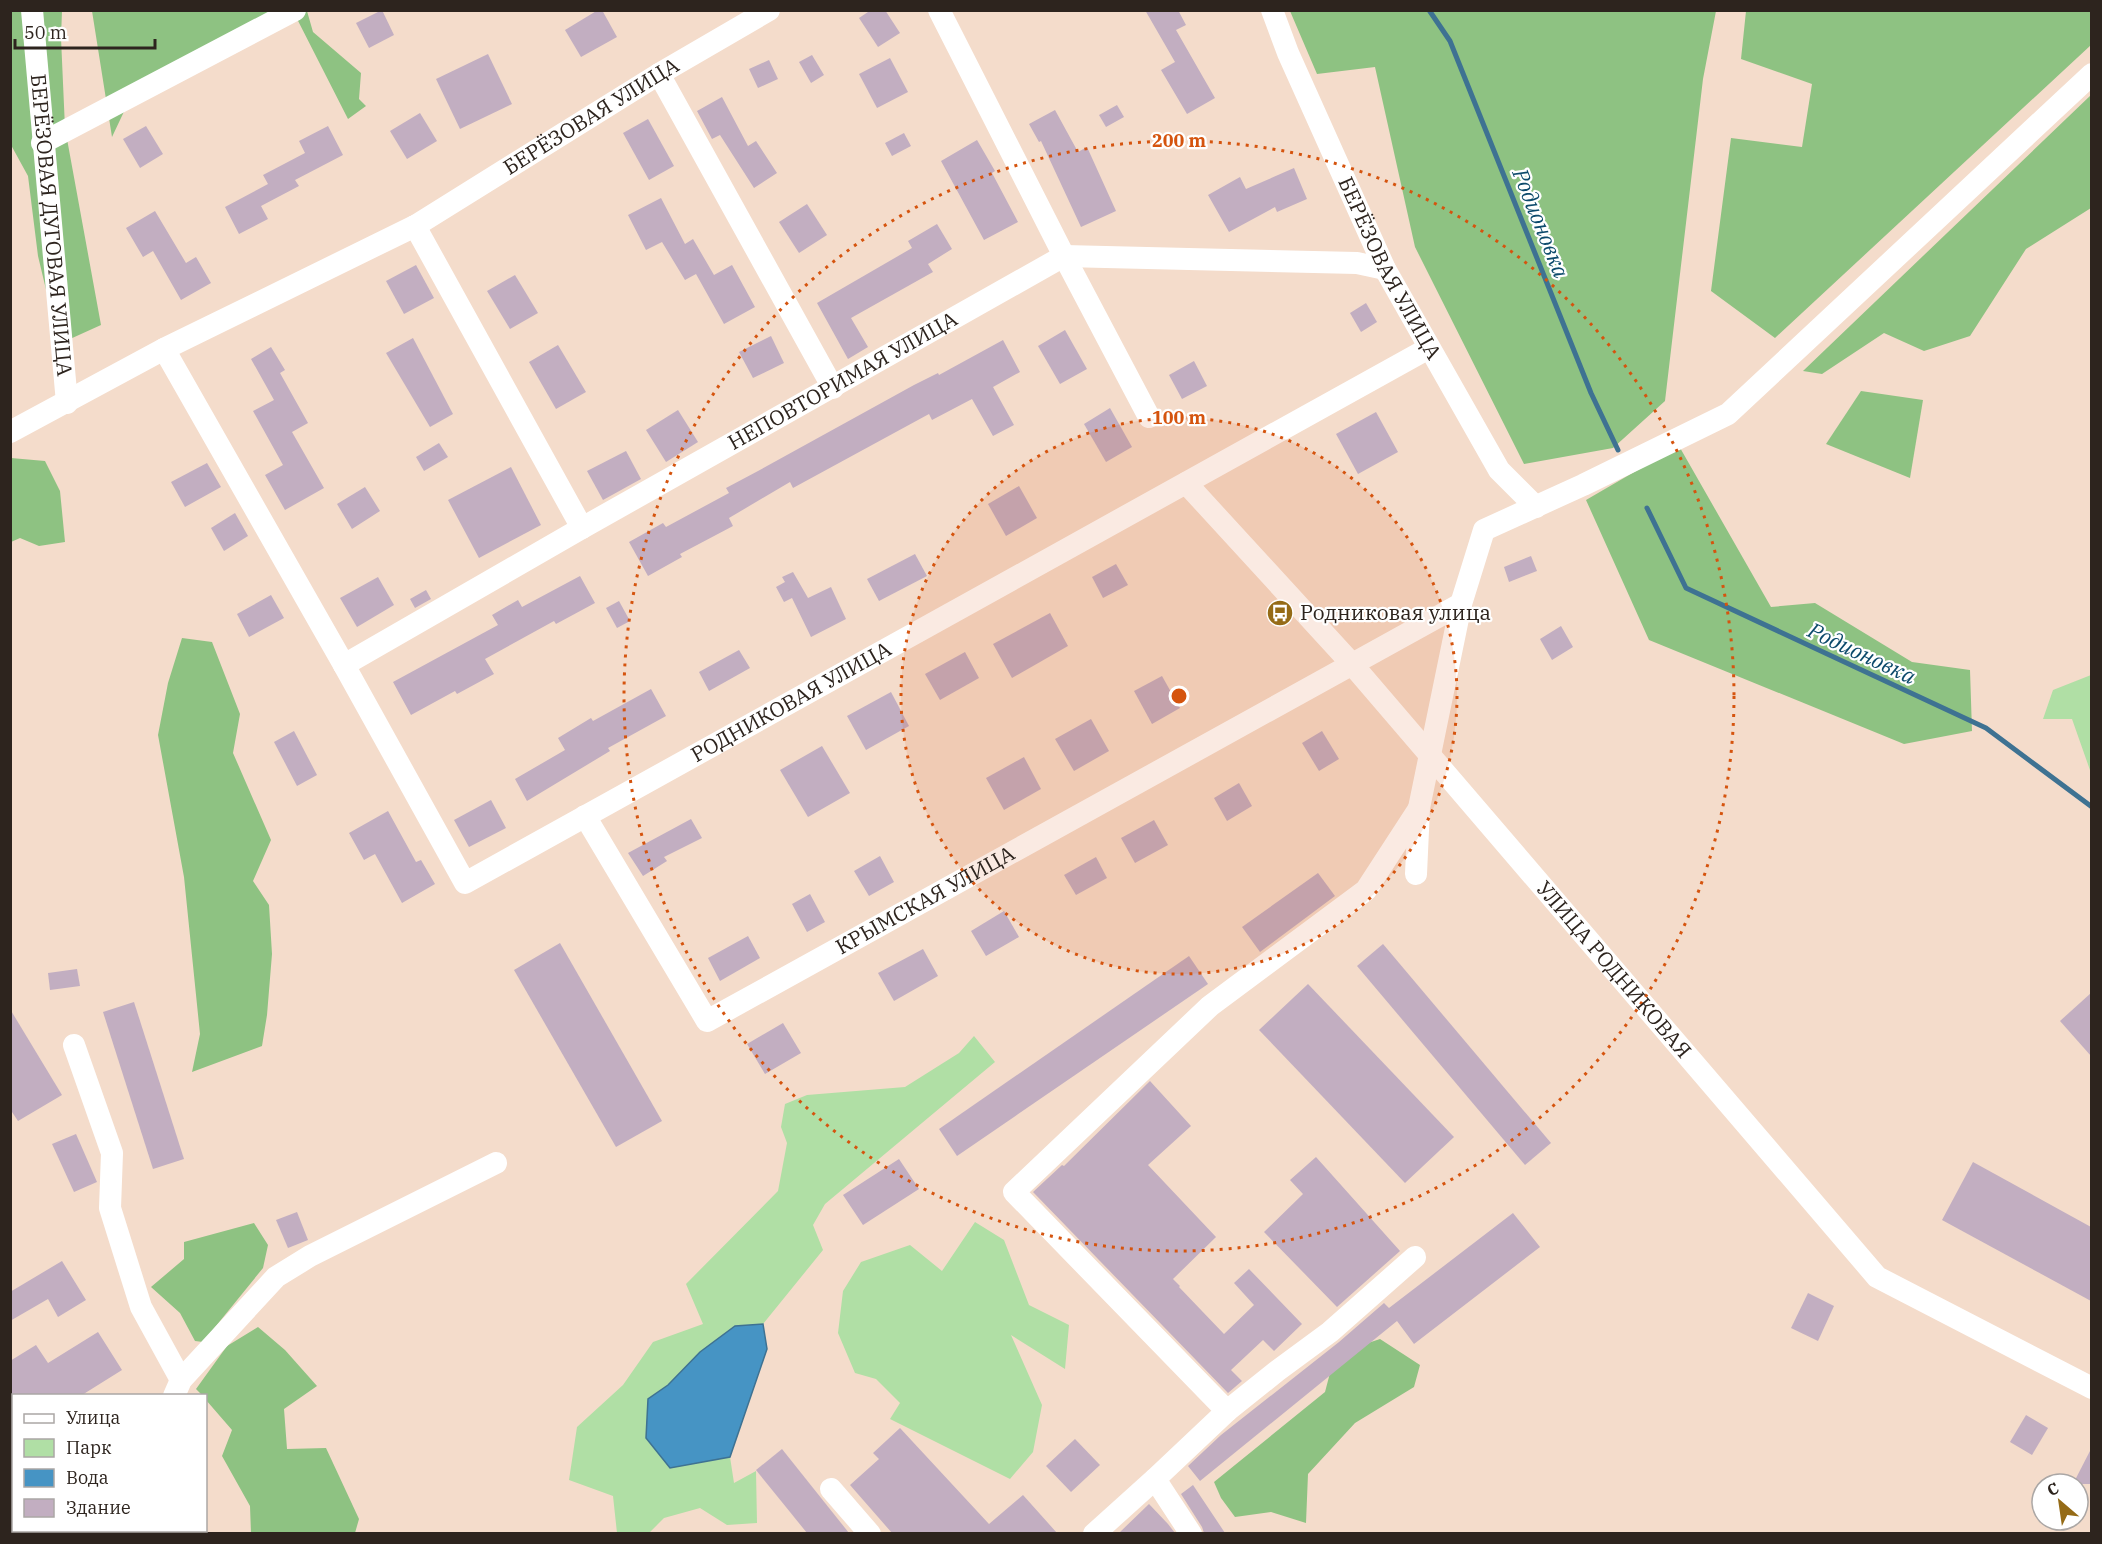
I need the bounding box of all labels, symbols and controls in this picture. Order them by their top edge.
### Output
scale bar [15,12,154,50]
text: 50 m [24,21,67,44]
street label: БЕРЁЗОВАЯ УЛИЦА [498,50,684,181]
street label: БЕРЁЗОВАЯ ДУГОВАЯ УЛИЦА [25,73,80,378]
text: 200 m [1152,129,1207,152]
water label: Родионовка [1506,163,1577,282]
street label: БЕРЁЗОВАЯ УЛИЦА [1332,172,1449,365]
street label: НЕПОВТОРИМАЯ УЛИЦА [723,304,962,456]
text: 100 m [1152,406,1207,429]
bus stop icon: Родниковая улица [1265,598,1295,628]
place label: Родниковая улица [1300,598,1491,626]
water label: Родионовка [1803,615,1921,690]
street label: РОДНИКОВАЯ УЛИЦА [686,634,896,768]
centre of rings [1169,686,1189,706]
street label: КРЫМСКАЯ УЛИЦА [830,838,1020,960]
street label: УЛИЦА РОДНИКОВАЯ [1531,875,1698,1063]
legend [12,1394,207,1532]
text: Улица [66,1406,121,1429]
text: Парк [66,1436,112,1459]
text: Вода [66,1466,109,1489]
north arrow [2030,1472,2090,1532]
text: С [2043,1478,2062,1500]
text: Здание [66,1496,131,1519]

